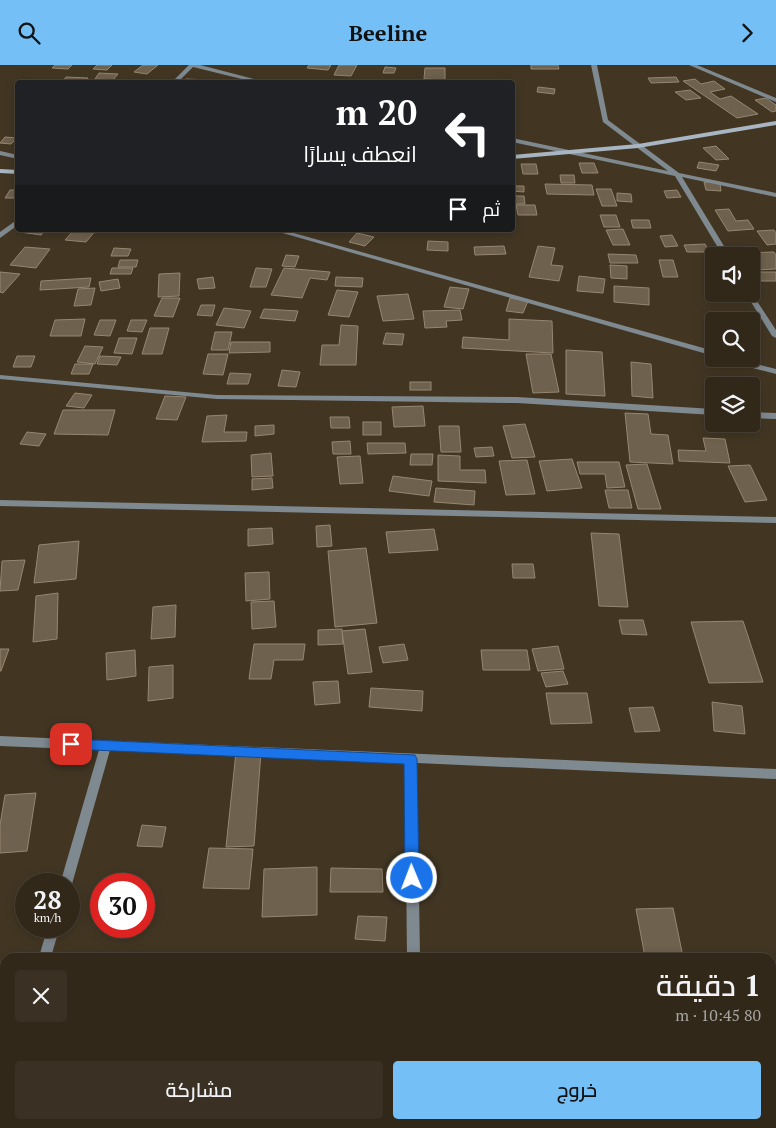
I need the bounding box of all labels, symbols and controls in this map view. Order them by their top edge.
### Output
text: Beeline [349,18,427,47]
icon: search [15,19,43,47]
icon: forward [733,19,761,47]
text: 20 m [336,89,417,135]
icon: left [435,100,500,165]
text: انعطف يسارًا [303,139,417,168]
icon: arrive [444,195,472,223]
text: ثم [482,196,500,221]
map controls [705,247,760,432]
button: sound [705,247,760,302]
button: search [705,312,760,367]
button: layers [705,377,760,432]
pin [50,723,92,765]
icon: arrive [57,730,85,758]
position arrow [385,851,437,903]
speed limit sign: 30 [90,873,155,938]
text: 28 [33,883,62,916]
text: km/h [34,910,61,925]
text: 1 دقيقة [656,965,761,1005]
button: close [15,970,67,1022]
text: 80 m · 10:45 [675,1004,761,1026]
button: مشاركة [15,1061,383,1119]
button: خروج [393,1061,761,1119]

